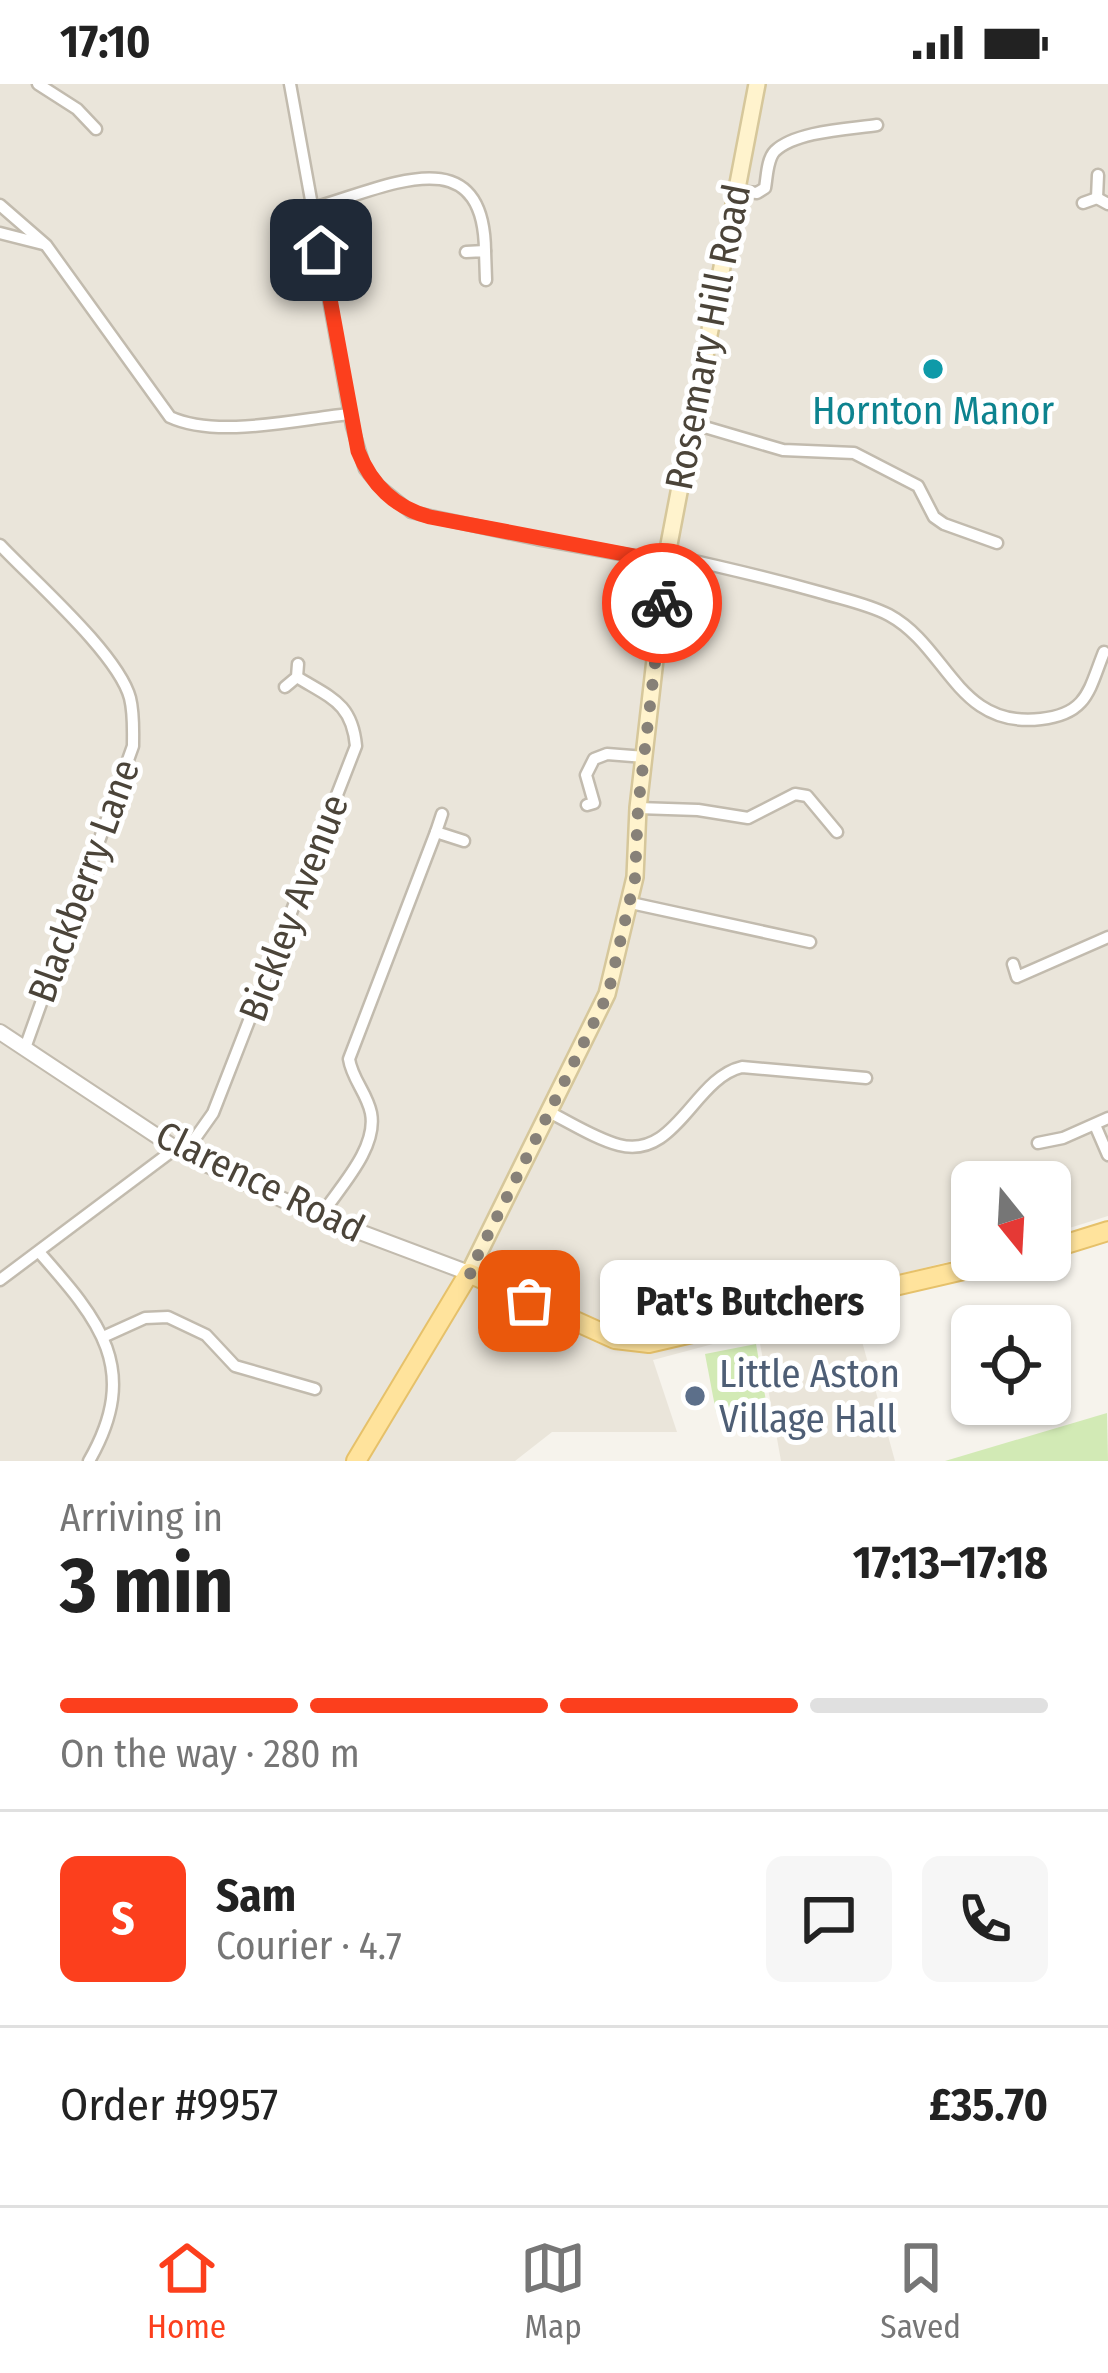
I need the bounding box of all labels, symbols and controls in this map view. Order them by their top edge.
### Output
text: 17:10 [60,15,151,69]
street label: Rosemary Hill Road [656,180,760,494]
pin [270,199,372,301]
icon: home [288,217,354,283]
marker: Hornton Manor [920,356,946,382]
place label: Hornton Manor [812,388,1055,434]
courier [602,543,722,663]
icon: bike [629,570,695,636]
street label: Blackberry Lane [19,753,149,1009]
street label: Bickley Avenue [230,788,358,1028]
street label: Clarence Road [148,1112,372,1252]
north arrow [951,1161,1071,1281]
map controls [951,1161,1071,1425]
pin [478,1250,580,1352]
callout: Pat's Butchers [601,1259,901,1343]
icon: bag [496,1268,562,1334]
text: Pat's Butchers [636,1279,864,1325]
button: locate [951,1305,1071,1425]
place label: Little Aston Village Hall [719,1351,900,1442]
marker: Little Aston Village Hall [682,1383,708,1409]
text: Arriving in [60,1495,223,1541]
text: 17:13–17:18 [853,1536,1048,1590]
text: 3 min [60,1539,234,1633]
text: On the way · 280 m [60,1731,360,1777]
button: chat [766,1856,892,1982]
button: phone [922,1856,1048,1982]
text: Sam [216,1869,296,1923]
text: S [111,1892,135,1946]
text: Courier · 4.7 [216,1923,402,1969]
text: Order #9957 [60,2078,278,2132]
text: £35.70 [929,2078,1048,2132]
tab: Home [147,2235,226,2347]
tab: Map [520,2235,586,2347]
tab: Saved [880,2235,961,2347]

